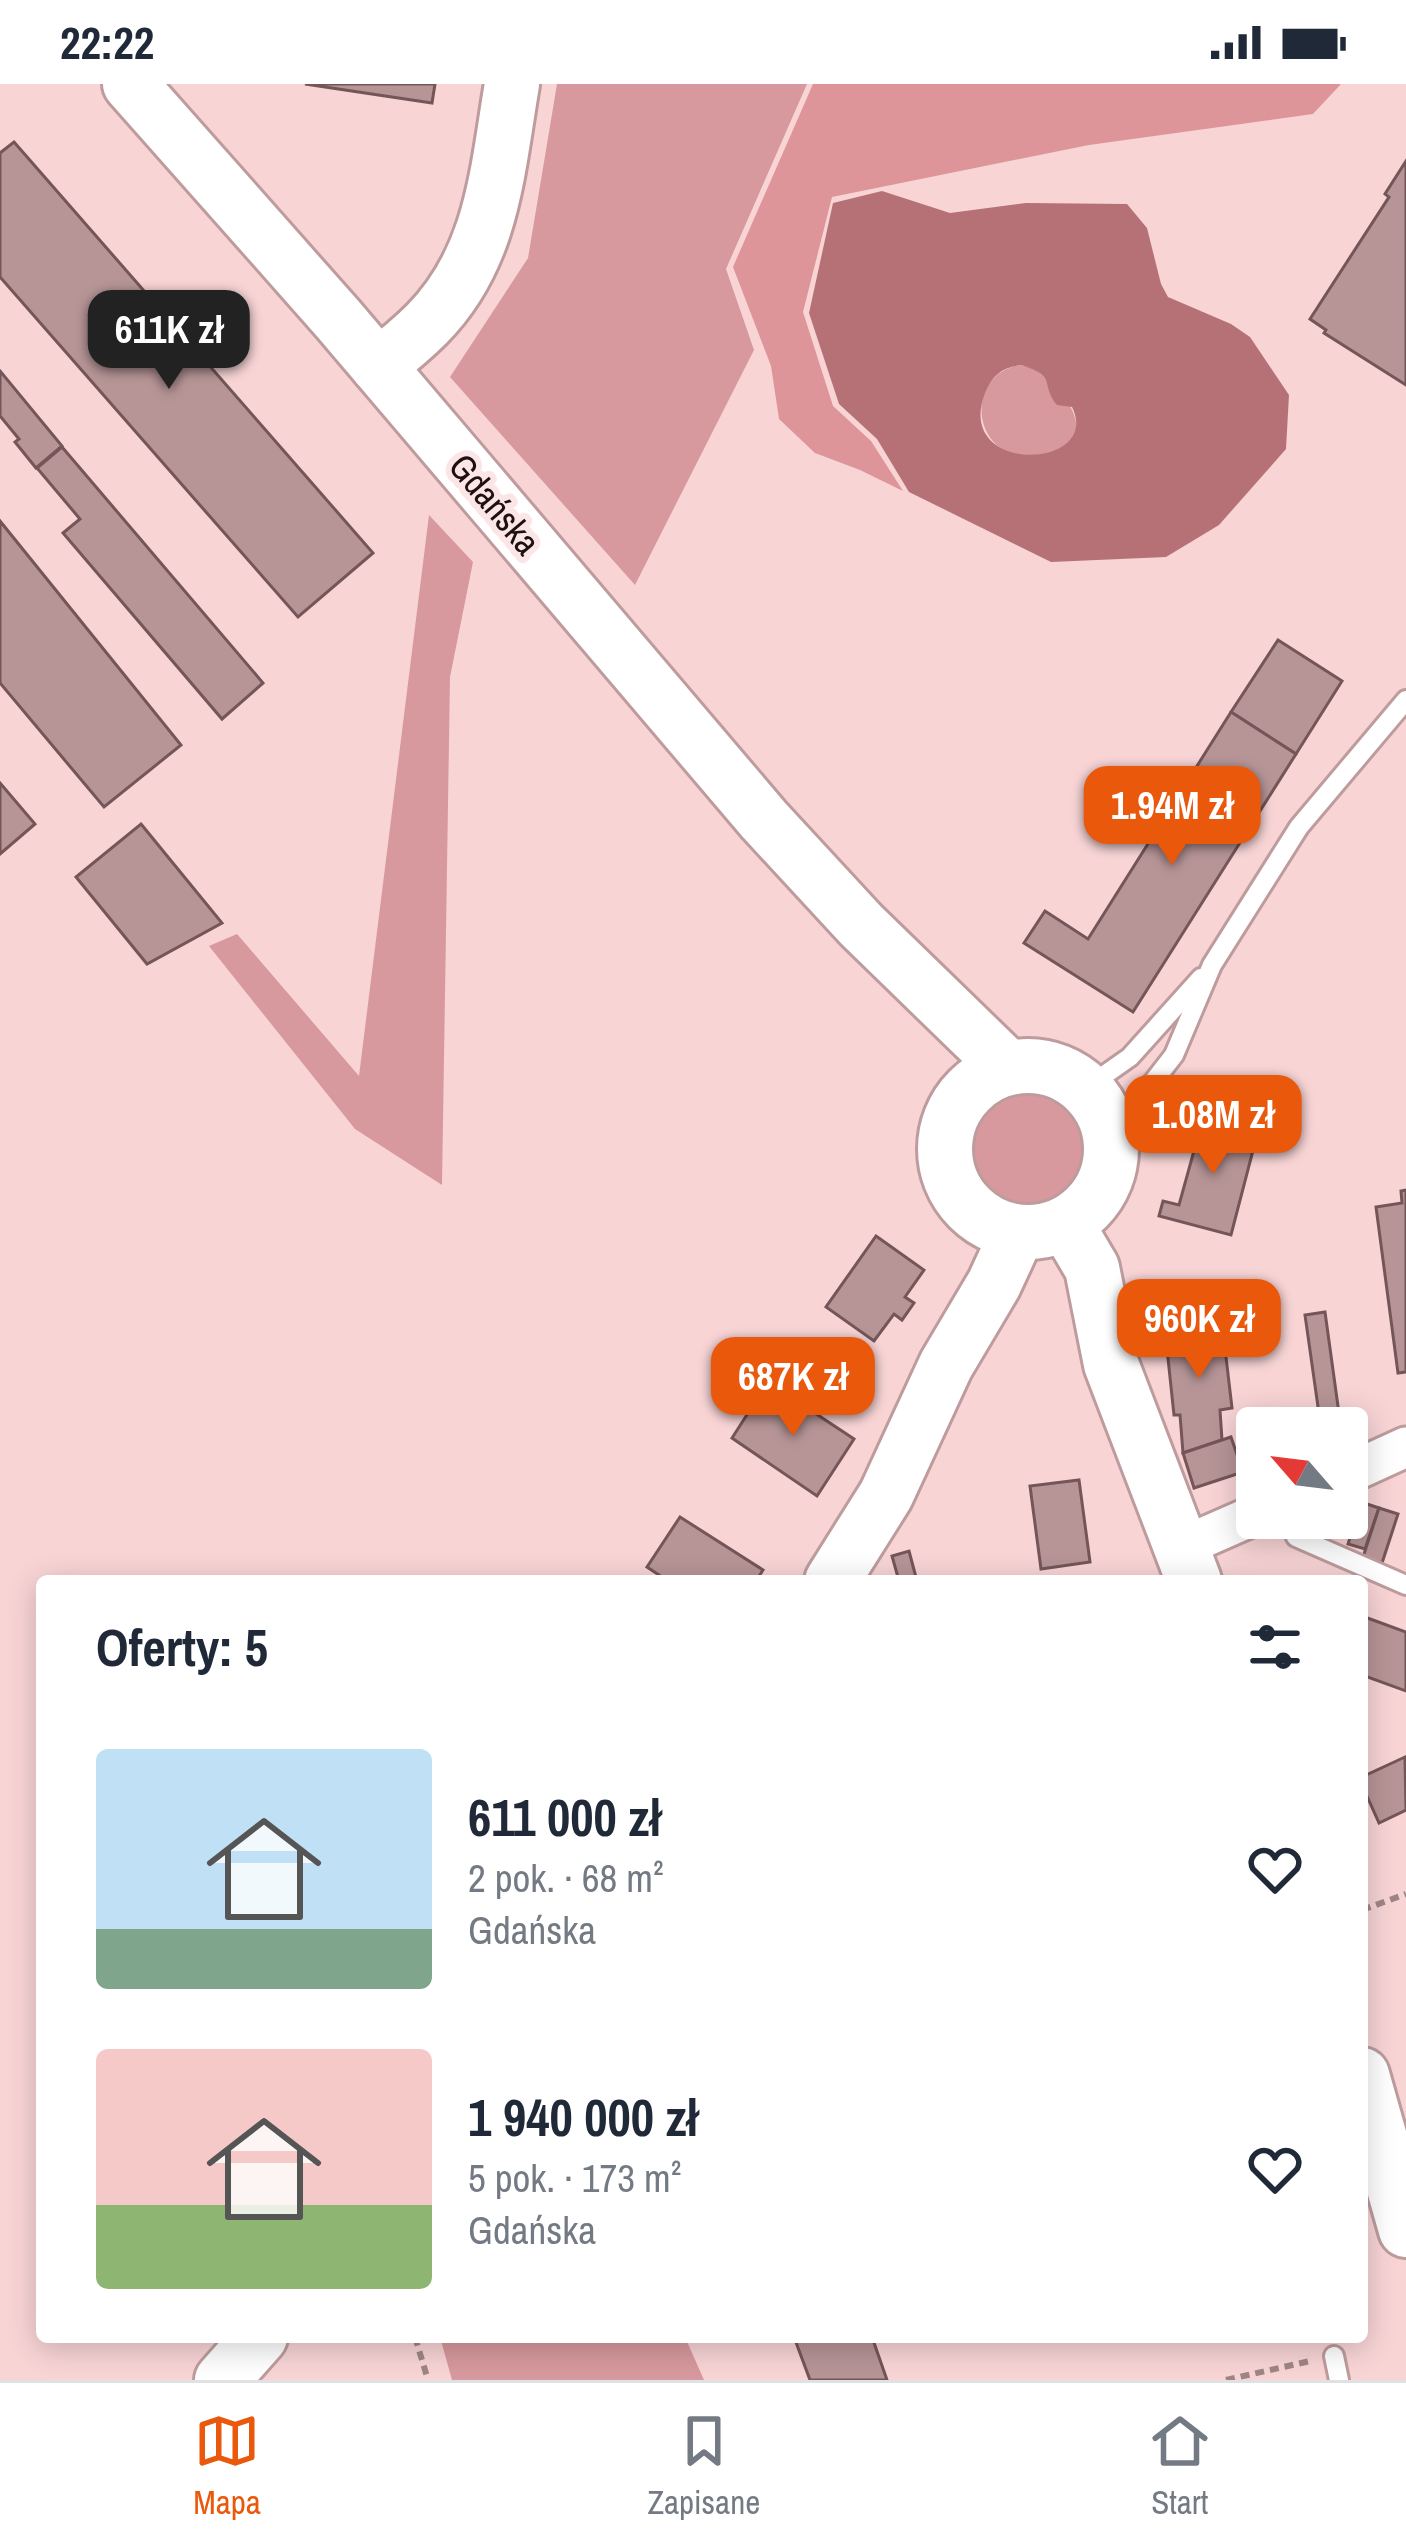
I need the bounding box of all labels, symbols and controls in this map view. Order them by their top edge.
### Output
text: 22:22 [60,12,154,73]
pin: 611K zł [58,290,280,392]
text: 611K zł [115,303,223,355]
street label: Gdańska [439,443,551,565]
pin: 1.94M zł [1048,766,1296,868]
text: 1.94M zł [1111,779,1233,831]
pin: 1.08M zł [1089,1075,1337,1177]
text: 1.08M zł [1152,1088,1274,1140]
pin: 960K zł [1088,1279,1310,1381]
text: 960K zł [1144,1292,1254,1344]
pin: 687K zł [682,1337,904,1439]
text: 687K zł [738,1350,848,1402]
north arrow [1236,1407,1368,1539]
map controls [1236,1407,1368,1539]
text: Oferty: 5 [96,1613,268,1682]
icon: filters [1242,1614,1308,1680]
text: 611 000 zł [468,1783,661,1852]
icon: home [192,1797,336,1941]
icon: heart [1242,1836,1308,1902]
text: 2 pok. · 68 m² [468,1852,664,1904]
text: Gdańska [468,1904,596,1956]
text: 1 940 000 zł [468,2083,698,2152]
icon: home [192,2097,336,2241]
icon: heart [1242,2136,1308,2202]
text: 5 pok. · 173 m² [468,2152,681,2204]
text: Gdańska [468,2204,596,2256]
tab: Mapa [193,2408,261,2524]
tab: Zapisane [647,2408,760,2524]
tab: Start [1147,2408,1213,2524]

